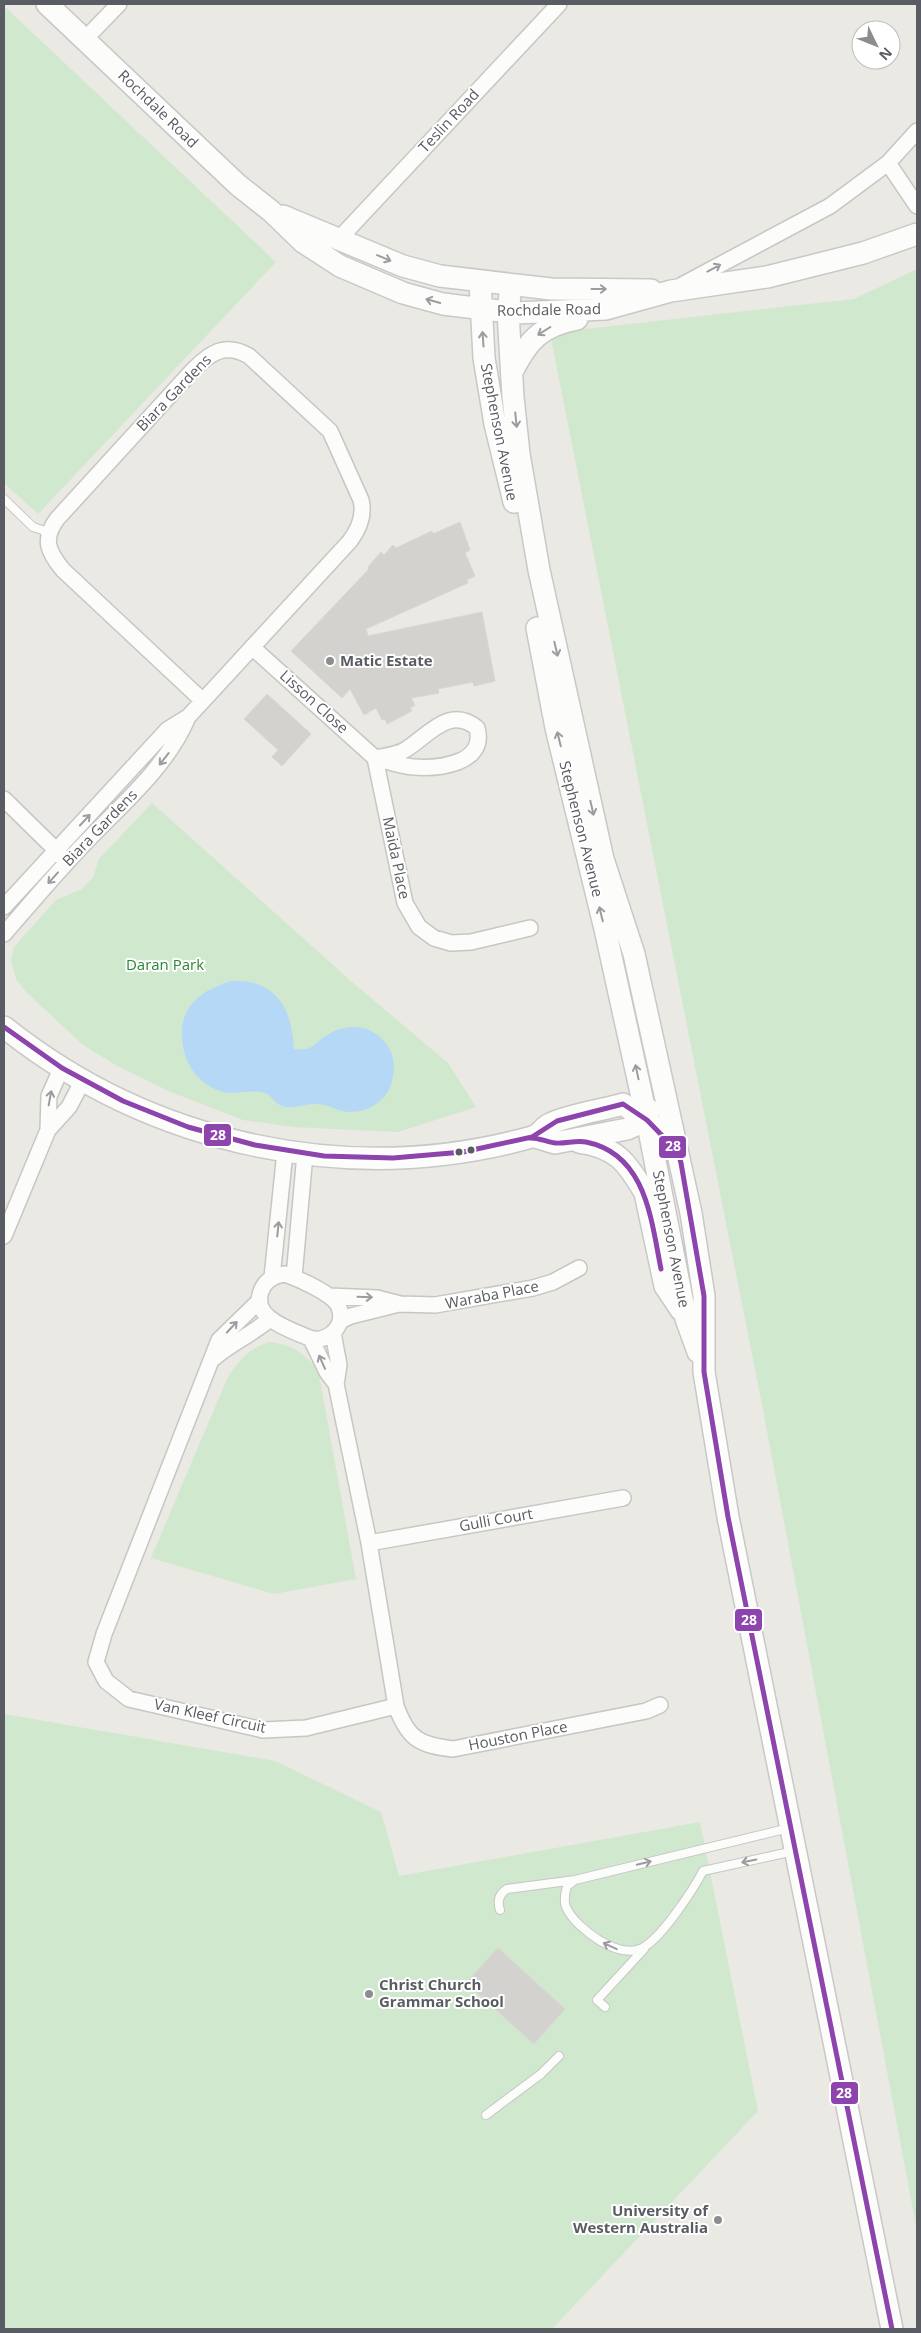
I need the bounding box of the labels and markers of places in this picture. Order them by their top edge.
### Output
place label: Matic Estate [340,650,433,670]
marker: Matic Estate [324,655,336,667]
unlabelled marker [466,1145,476,1155]
unlabelled marker [454,1147,464,1157]
place label: Christ Church Grammar School [379,1974,504,2011]
marker: Christ Church Grammar School [363,1988,375,2000]
place label: University of Western Australia [573,2200,709,2237]
marker: University of Western Australia [712,2214,724,2226]

